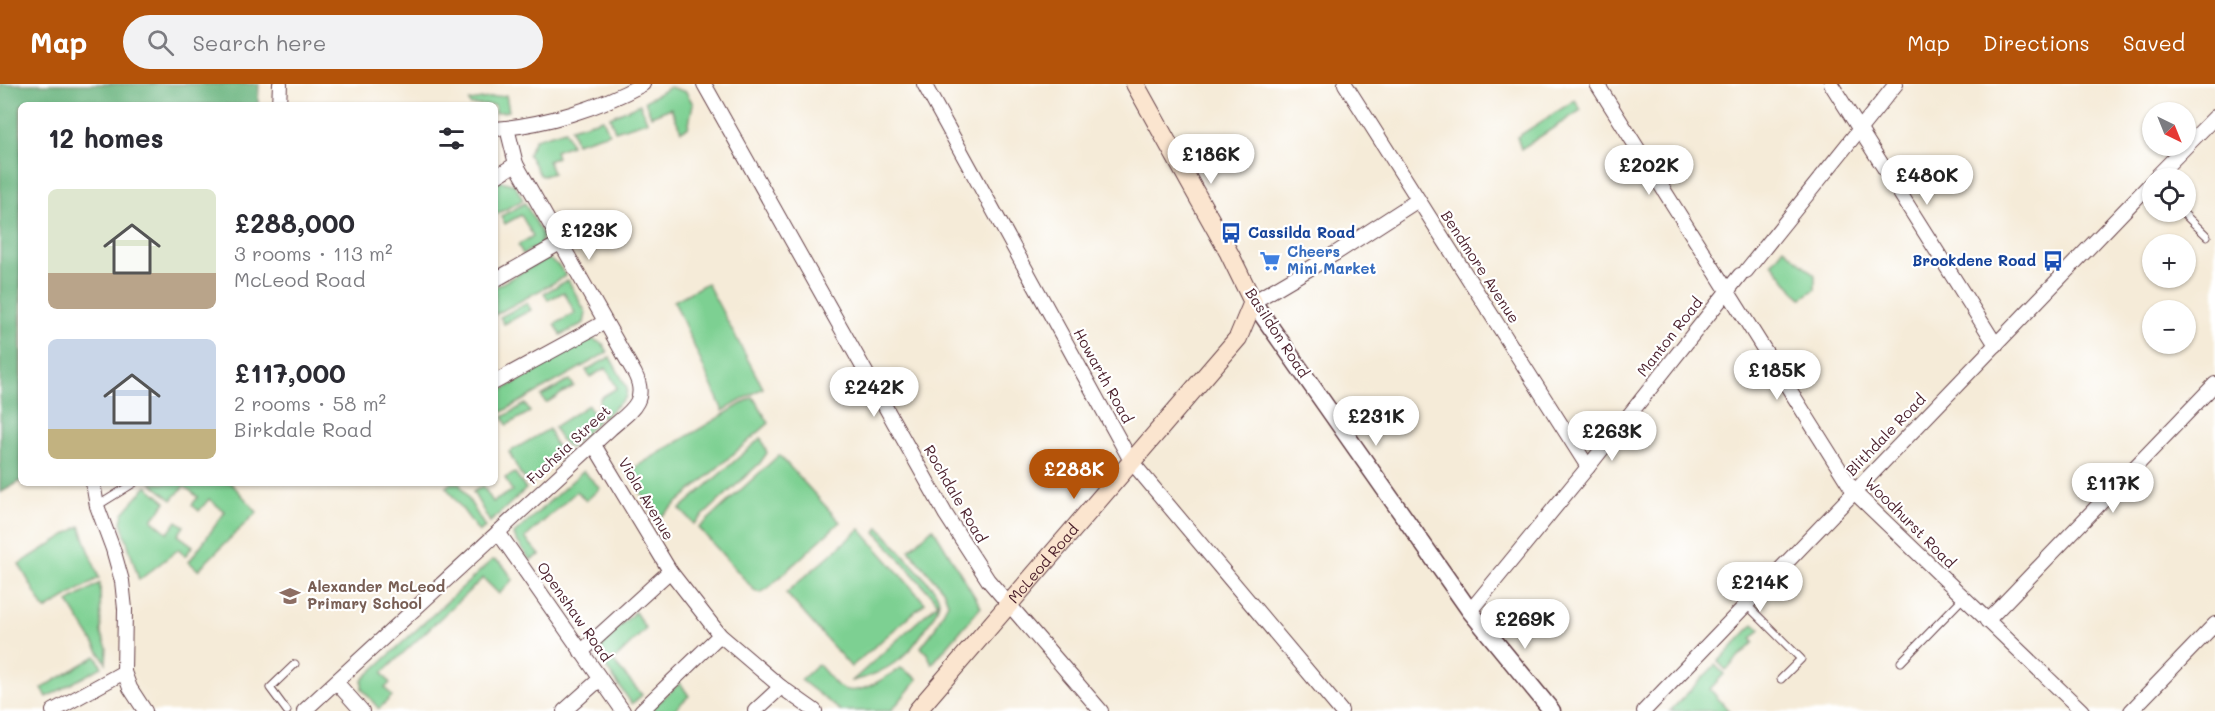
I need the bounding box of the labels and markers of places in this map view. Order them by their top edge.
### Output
pin: £186K [1169,134,1253,185]
pin: £202K [1607,145,1691,196]
pin: £480K [1885,155,1969,206]
pin: £123K [547,210,631,261]
bus stop icon: Cassilda Road [1219,221,1243,245]
place label: Cassilda Road [1248,222,1355,242]
place label: Cheers Mini Market [1287,241,1376,278]
supermarket icon: Cheers Mini Market [1258,249,1282,273]
bus stop icon: Brookdene Road [2041,249,2065,273]
place label: Brookdene Road [1912,250,2037,270]
pin: £185K [1735,350,1819,401]
pin: £242K [832,367,916,418]
pin: £231K [1334,396,1418,447]
pin: £263K [1570,411,1654,462]
pin: £288K [1032,449,1116,500]
pin: £117K [2071,463,2155,514]
pin: £214K [1718,562,1802,613]
place label: Alexander McLeod Primary School [307,576,446,613]
school or university icon: Alexander McLeod Primary School [278,584,302,608]
pin: £269K [1483,599,1567,650]

